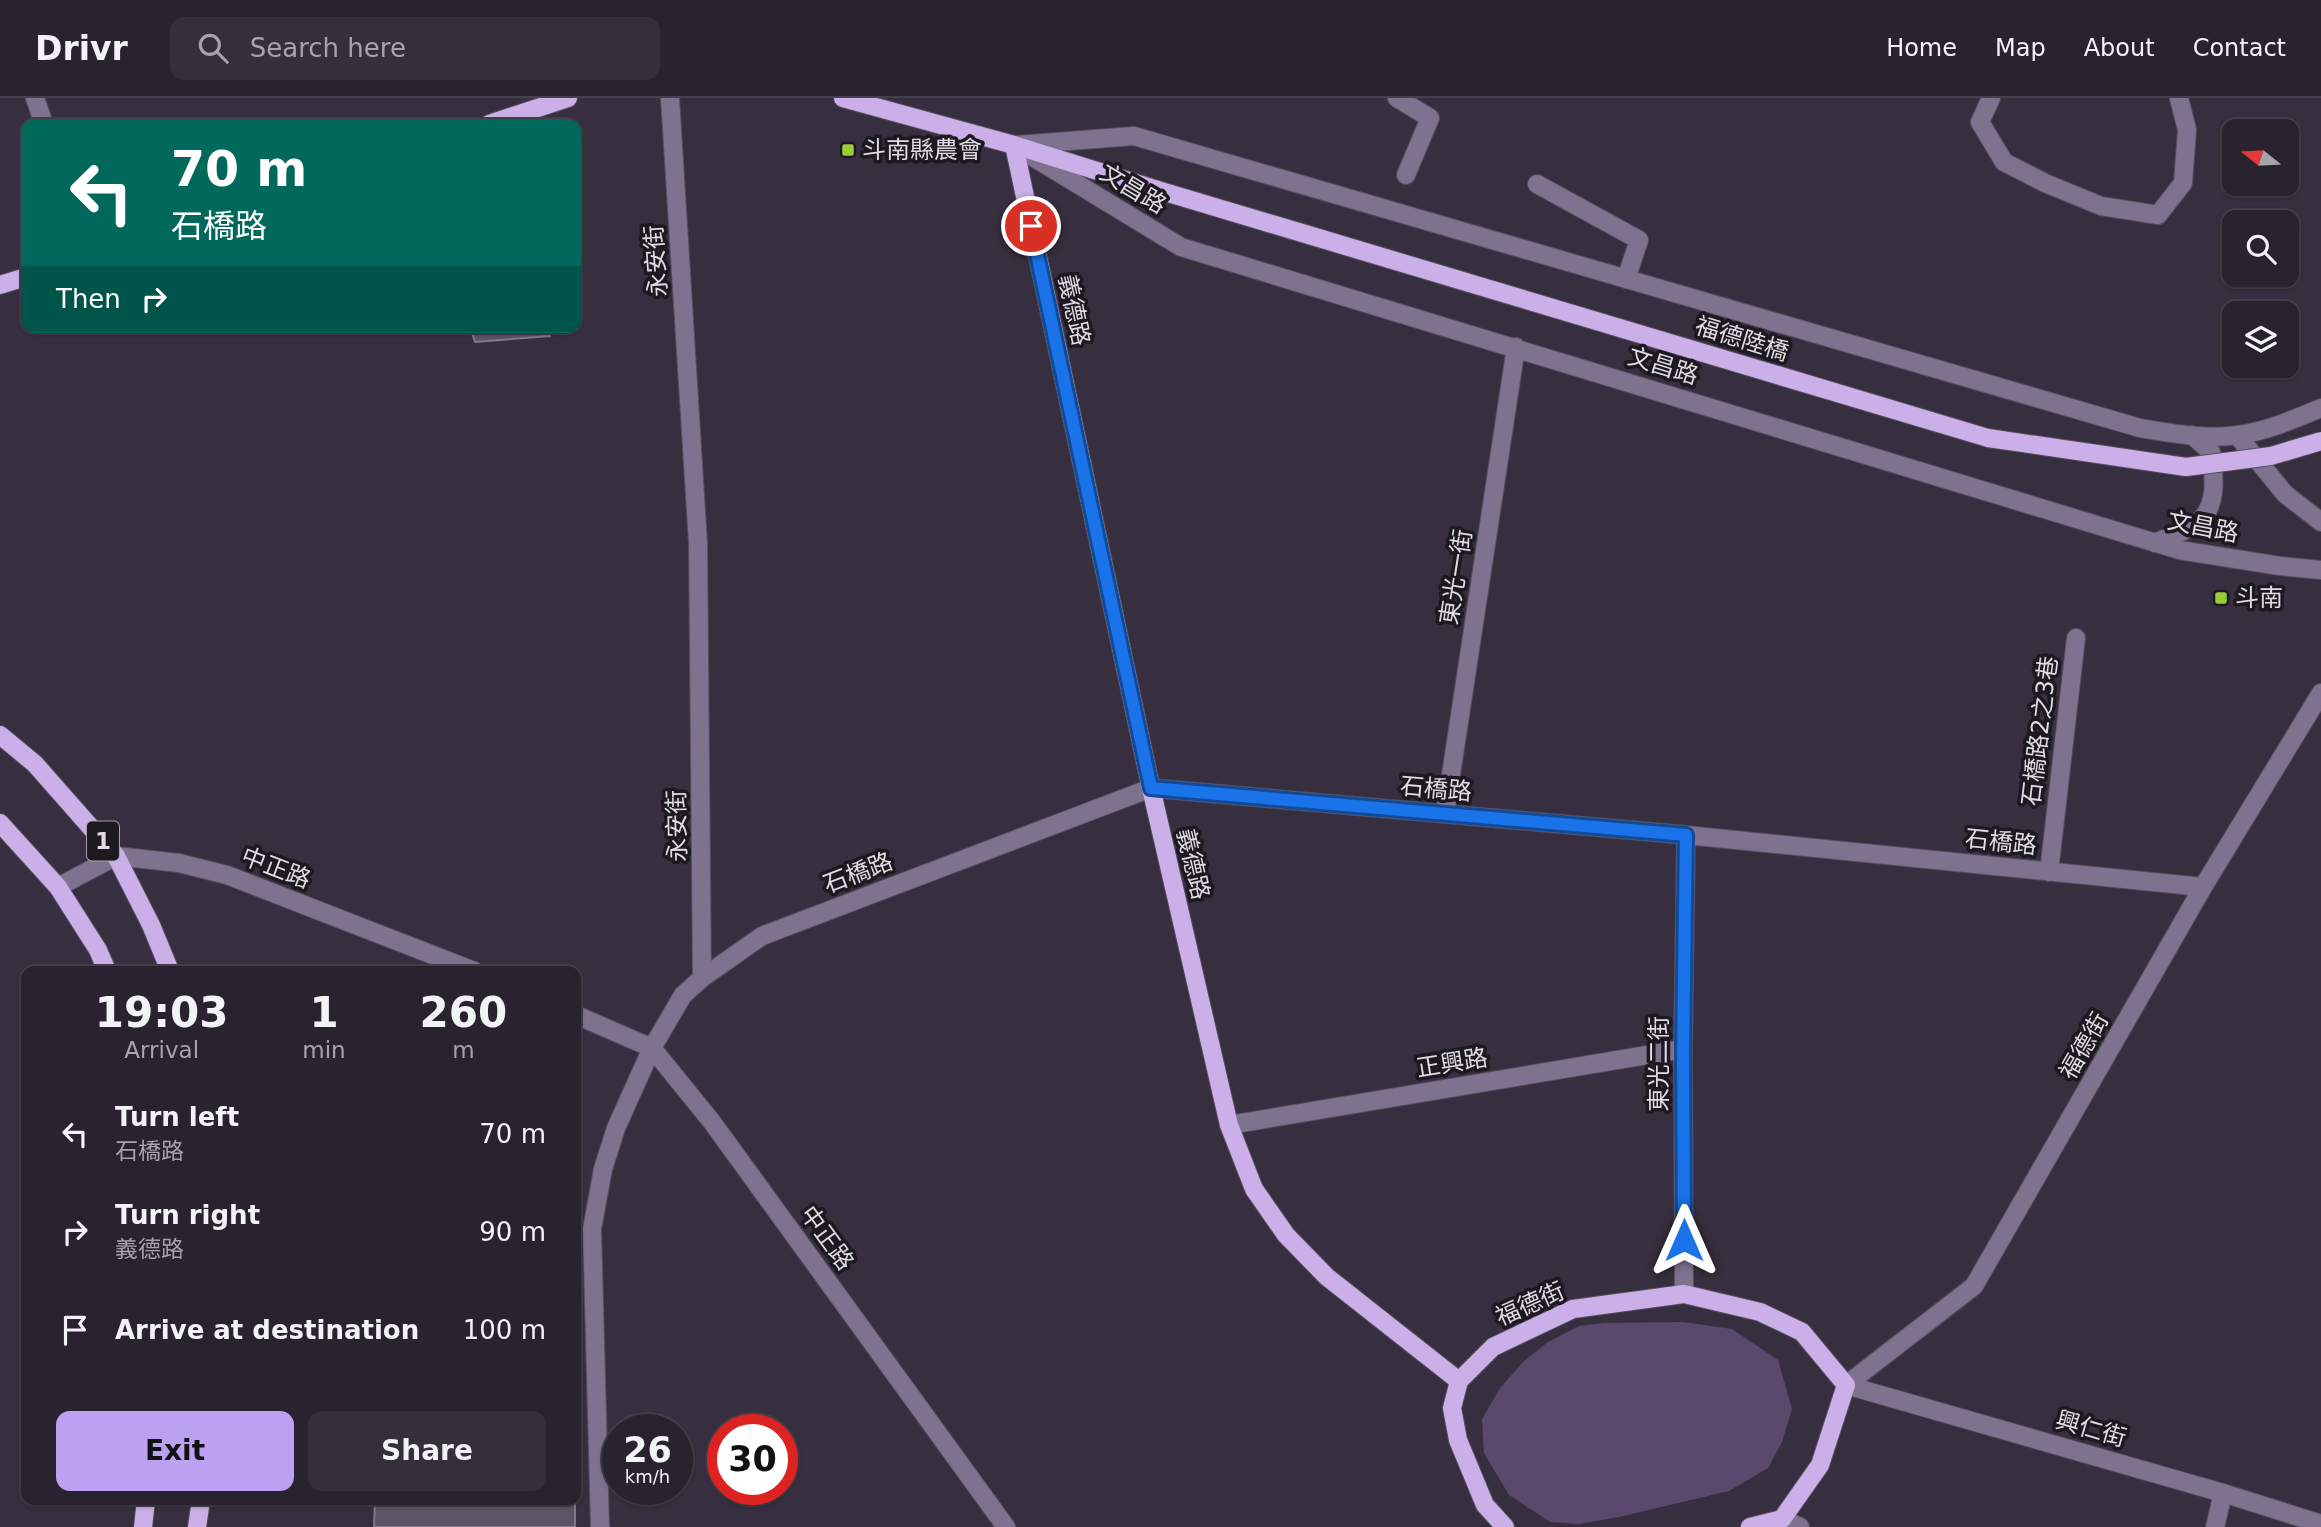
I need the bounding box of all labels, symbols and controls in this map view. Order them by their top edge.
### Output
search box [170,17,660,80]
text: Drivr [35,29,128,68]
icon: search [194,29,232,67]
text: Search here [250,33,406,63]
text: Home [1886,34,1957,62]
text: Map [1995,34,2046,62]
text: About [2084,34,2155,62]
text: Contact [2193,34,2286,62]
north arrow [2222,119,2300,196]
map controls [2222,119,2299,378]
place label: 斗南縣農會 [862,136,982,164]
text: 70 m [171,141,307,198]
marker: 斗南縣農會 [840,142,856,158]
icon: left [56,147,147,238]
street label: 文昌路 [1095,158,1171,220]
pin [1001,196,1061,256]
text: 石橋路 [171,207,267,245]
icon: arrive [1012,207,1050,245]
button: search [2222,210,2299,287]
street label: 永安街 [640,224,672,298]
street label: 義德路 [1053,272,1095,348]
icon: right [135,280,173,318]
text: Then [56,284,121,314]
button: layers [2222,301,2299,378]
street label: 福德陸橋 [1692,312,1792,366]
street label: 文昌路 [1624,342,1702,390]
street label: 文昌路 [2165,506,2241,548]
street label: 東光一街 [1435,527,1477,627]
place label: 斗南 [2235,584,2283,612]
marker: 斗南 [2213,590,2229,606]
street label: 石橋路2之3巷 [2017,655,2063,807]
street label: 石橋路 [1399,772,1473,806]
street label: 永安街 [662,790,692,862]
road number: 1 [87,821,119,860]
street label: 石橋路 [1964,824,2038,860]
street label: 義德路 [1171,826,1215,902]
street label: 中正路 [237,842,315,894]
street label: 石橋路 [819,847,897,899]
text: 19:03 [95,988,229,1037]
text: 1 [309,988,339,1037]
text: 260 [420,988,507,1037]
street label: 福德街 [2054,1008,2114,1084]
street label: 東光二街 [1645,1016,1673,1112]
text: Arrival [124,1037,199,1063]
text: min [302,1037,346,1063]
text: m [452,1037,475,1063]
street label: 正興路 [1414,1044,1490,1082]
text: Turn left [115,1102,239,1132]
icon: left [56,1115,94,1153]
text: 70 m [479,1119,546,1149]
text: 石橋路 [115,1138,184,1164]
text: Turn right [115,1200,260,1230]
street label: 中正路 [795,1201,859,1275]
position arrow [1647,1203,1721,1277]
icon: right [56,1213,94,1251]
text: 90 m [479,1217,546,1247]
text: 義德路 [115,1236,184,1262]
street label: 福德街 [1491,1277,1569,1331]
icon: arrive [56,1311,94,1349]
text: Arrive at destination [115,1315,419,1345]
text: 100 m [463,1315,546,1345]
street label: 興仁街 [2053,1406,2129,1452]
button: Exit [56,1411,294,1491]
button: Share [308,1411,546,1491]
speed limit sign: 30 [707,1414,798,1505]
text: 26 [623,1430,672,1470]
text: km/h [625,1466,670,1487]

